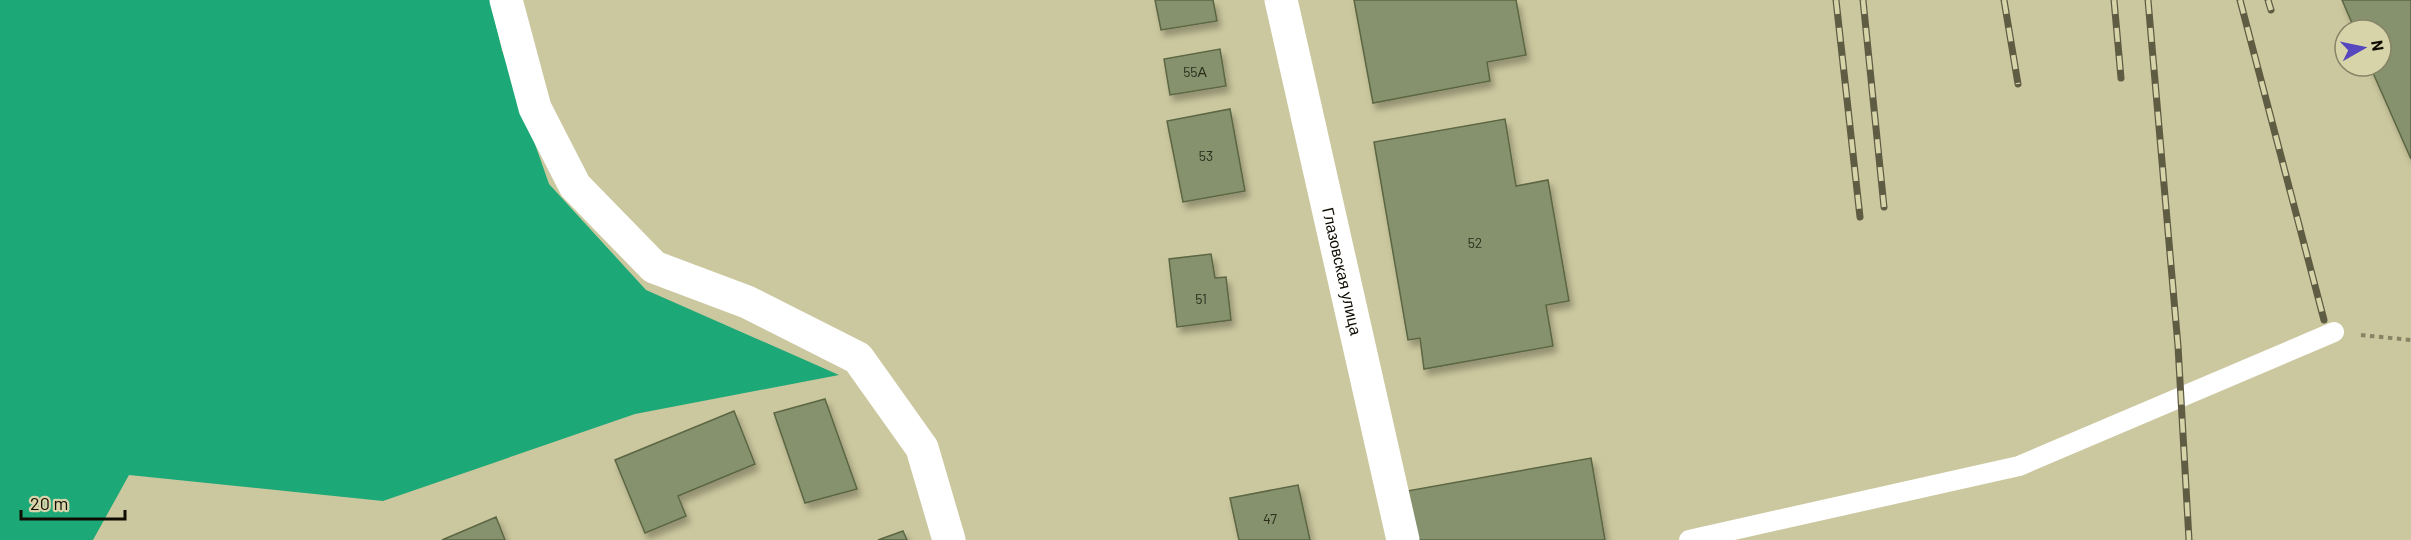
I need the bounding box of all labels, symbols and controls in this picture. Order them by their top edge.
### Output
north arrow [2333,18,2393,78]
text: N [2368,39,2389,52]
house number: 55А [1183,63,1208,80]
house number: 53 [1199,147,1213,164]
street label: Глазовская улица [1319,205,1366,337]
house number: 52 [1468,234,1482,251]
house number: 51 [1195,290,1207,307]
scale bar [21,483,124,521]
text: 20 m [30,492,68,514]
house number: 47 [1263,510,1277,527]

